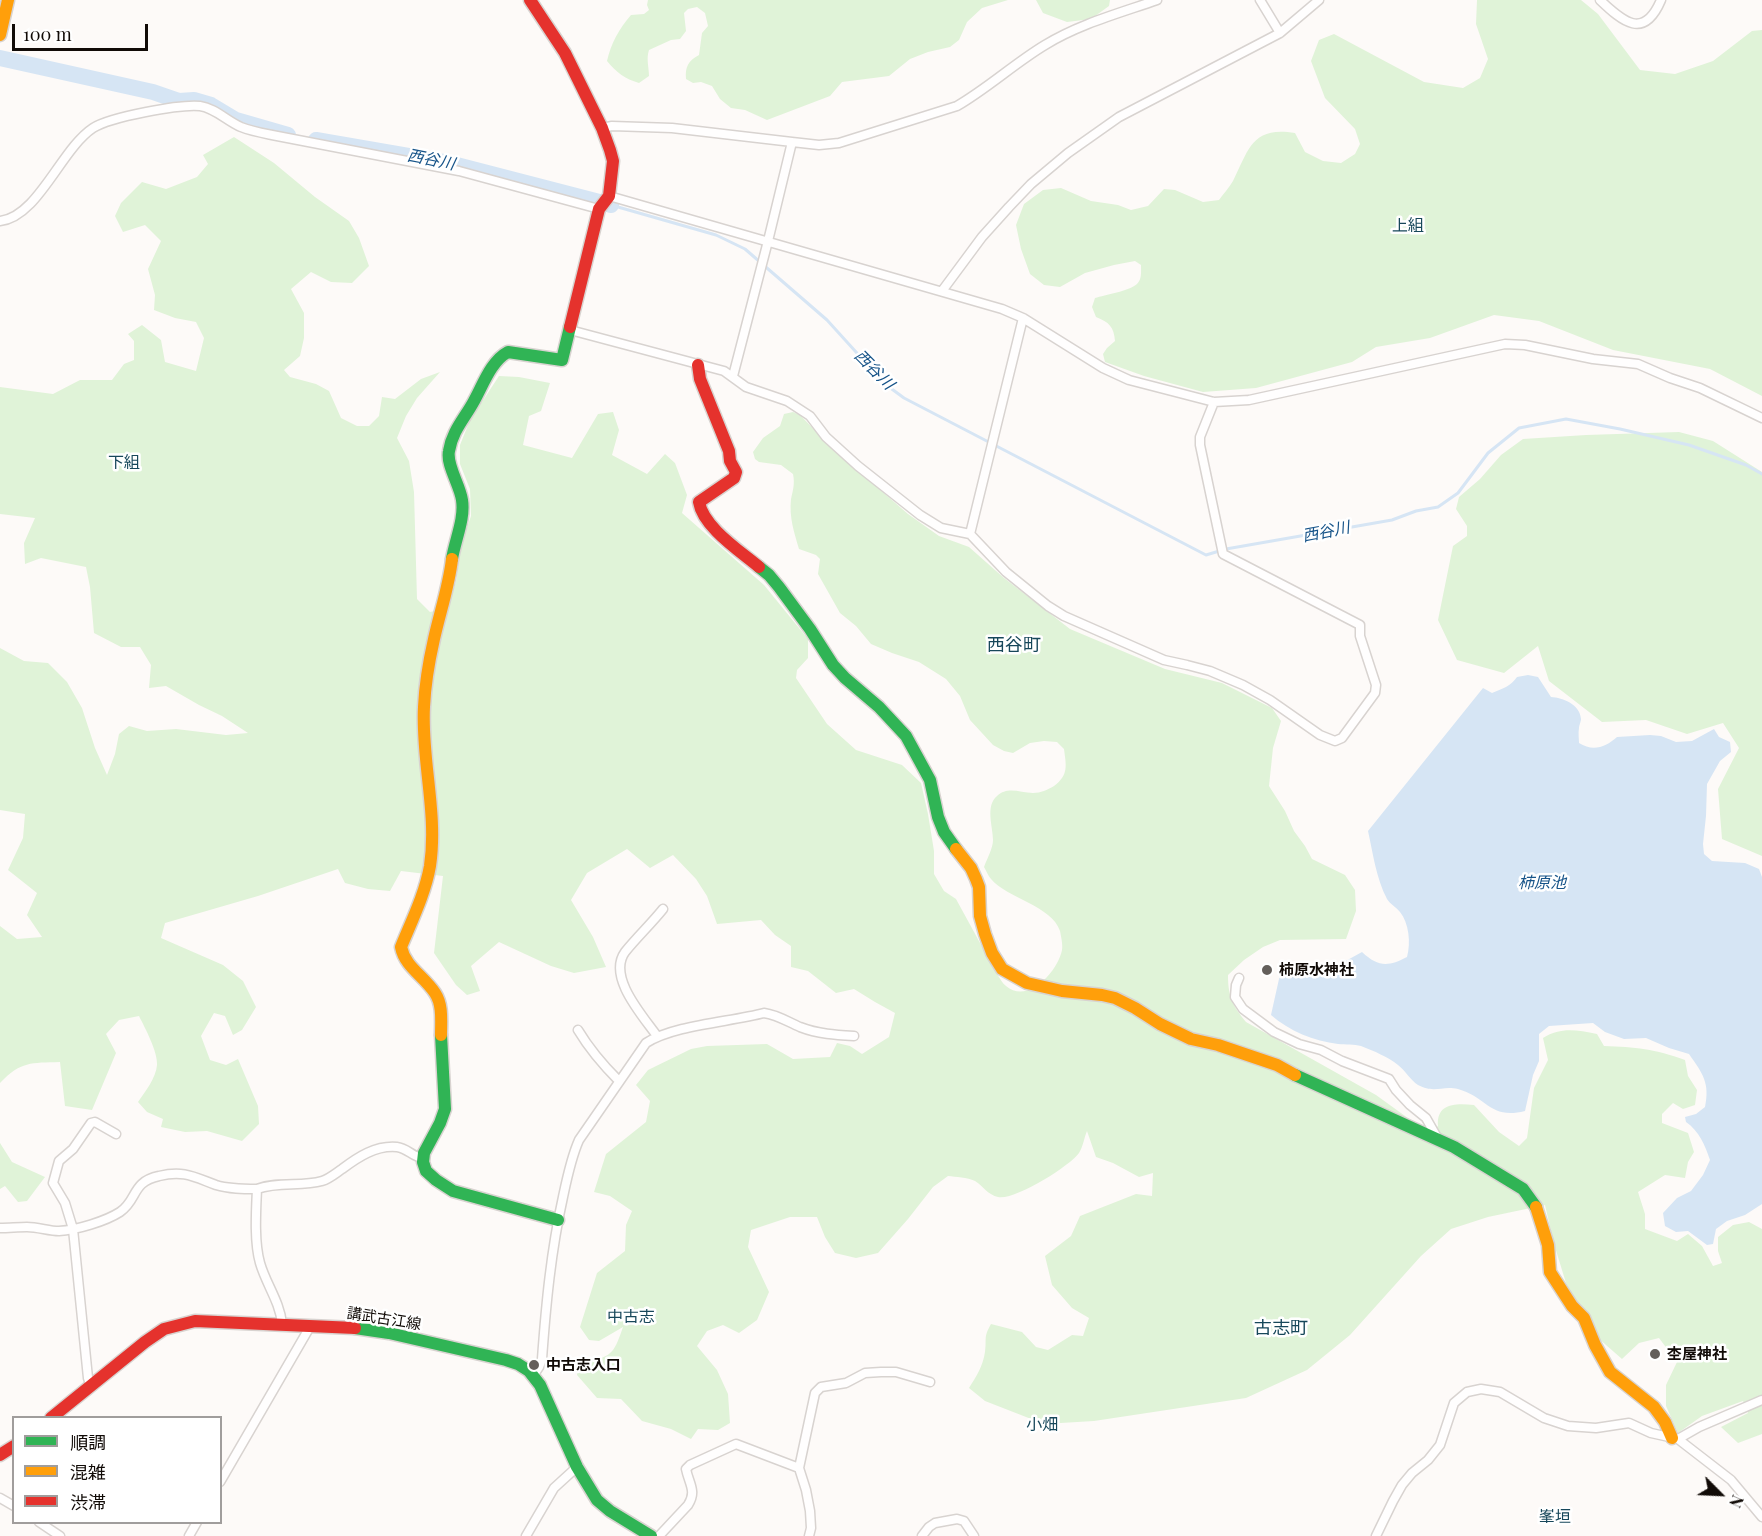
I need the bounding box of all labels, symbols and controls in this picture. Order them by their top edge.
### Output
scale bar [15,12,152,50]
text: 100 m [23,22,72,46]
water label: 西谷川 [406,146,456,174]
district label: 上組 [1392,216,1424,236]
water label: 西谷川 [850,346,898,394]
district label: 下組 [108,453,140,473]
water label: 西谷川 [1301,518,1351,546]
district label: 西谷町 [987,634,1041,656]
water label: 柿原池 [1518,873,1566,893]
place label: 柿原水神社 [1279,961,1354,979]
marker: 柿原水神社 [1260,963,1274,977]
street label: 講武古江線 [346,1304,422,1334]
district label: 中古志 [607,1307,655,1327]
district label: 古志町 [1254,1317,1308,1339]
place label: 杢屋神社 [1667,1345,1727,1363]
marker: 杢屋神社 [1648,1347,1662,1361]
place label: 中古志入口 [546,1356,621,1374]
marker: 中古志入口 [527,1358,541,1372]
district label: 小畑 [1026,1415,1058,1435]
legend [12,1416,222,1524]
text: 順調 [70,1430,106,1454]
text: 混雑 [70,1460,106,1484]
north arrow [1690,1464,1750,1524]
text: 渋滞 [70,1490,106,1514]
text: N [1725,1492,1749,1511]
district label: 峯垣 [1539,1507,1571,1527]

